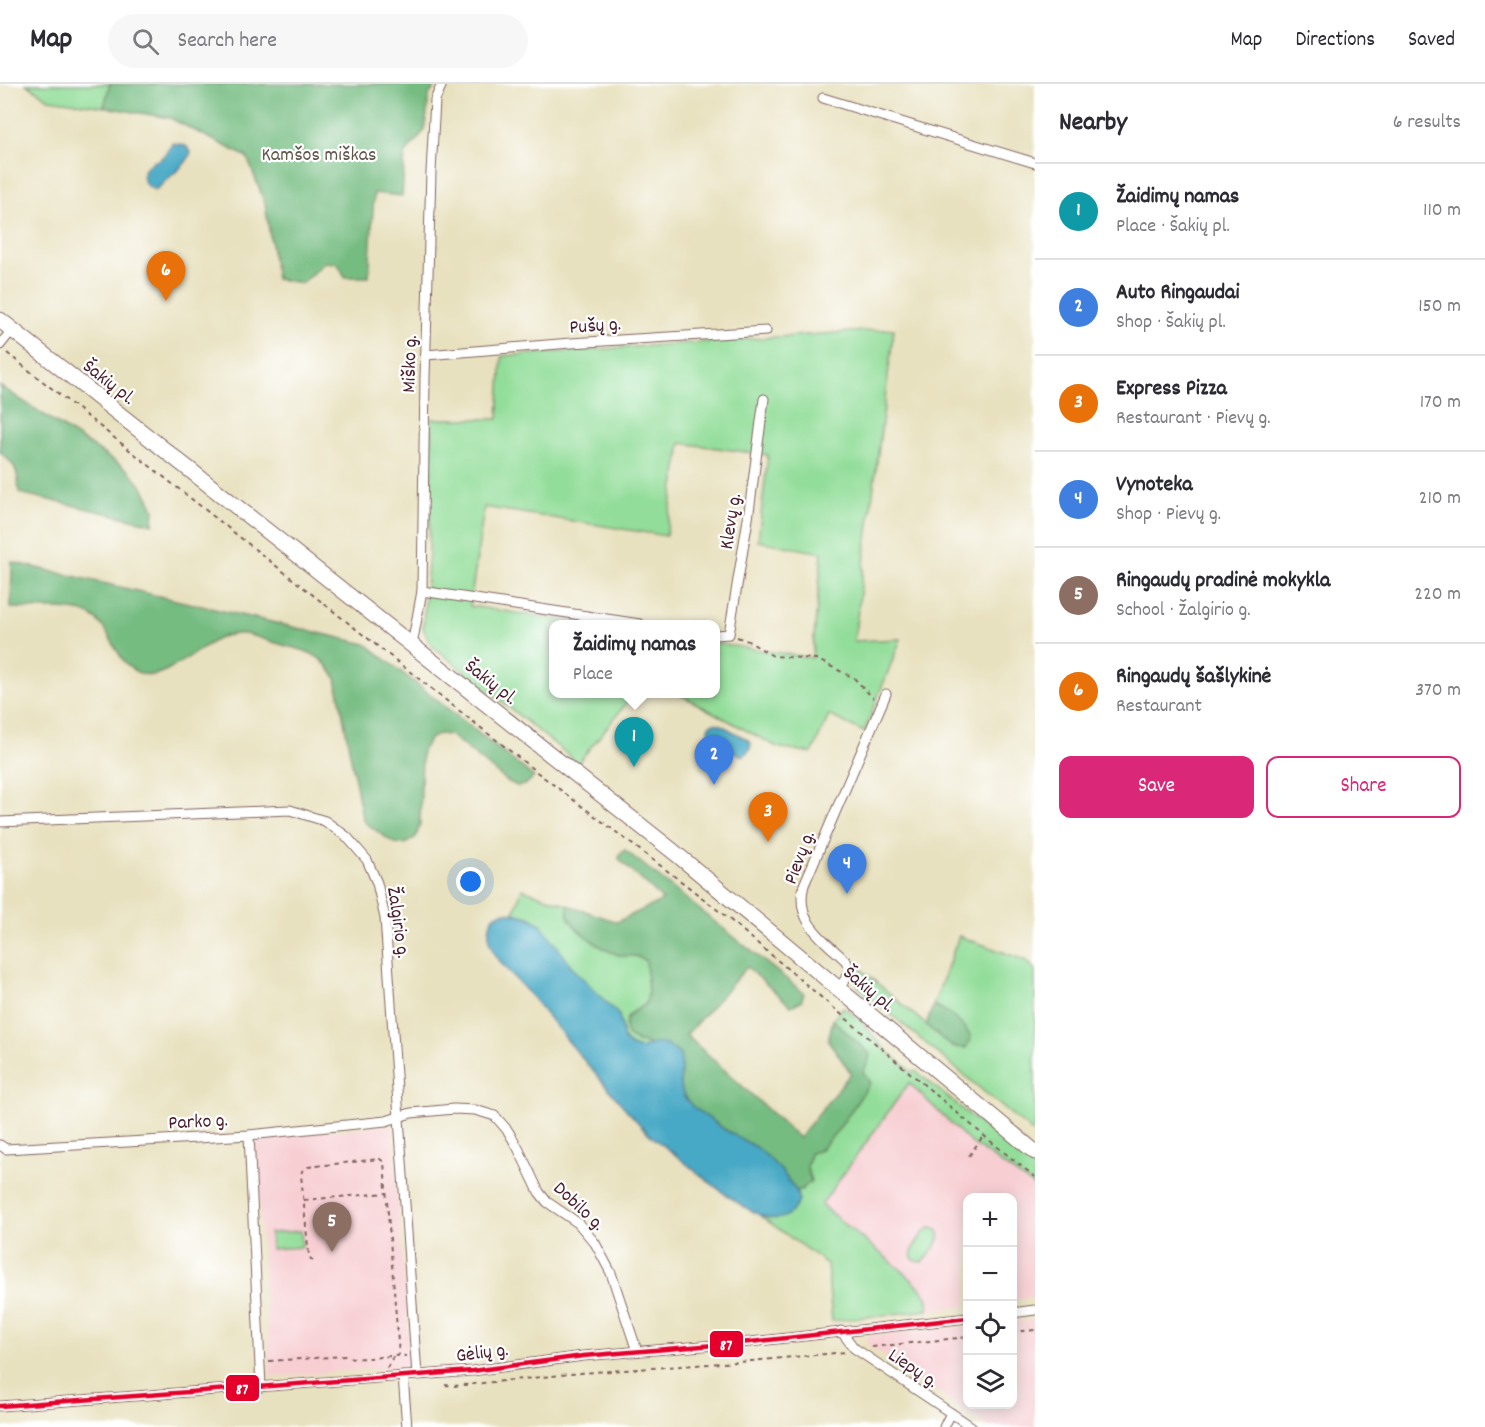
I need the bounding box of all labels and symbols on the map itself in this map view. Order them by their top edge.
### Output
park label: Kamšos miškas [262,142,376,170]
pin: 6 [146,252,186,301]
street label: Pušų g. [568,311,622,343]
street label: Miško g. [396,335,426,393]
street label: Šakių pl. [76,354,140,413]
street label: Klevų g. [714,491,750,552]
street label: Šakių pl. [458,654,522,713]
pin: 1 [614,718,654,767]
pin: 2 [694,736,734,785]
pin: 3 [748,792,788,842]
street label: Pievų g. [778,827,824,889]
pin: 4 [828,844,866,894]
your location [456,867,485,896]
street label: Žalgirio g. [378,885,416,960]
street label: Šakių pl. [836,960,900,1020]
street label: Parko g. [168,1107,229,1139]
street label: Dobilo g. [546,1176,610,1239]
pin: 5 [312,1202,352,1252]
line badge: 87 [709,1330,744,1358]
text: 87 [720,1335,732,1358]
street label: Gėlių g. [455,1337,510,1371]
street label: Liepų g. [882,1342,943,1397]
line badge: 87 [225,1374,260,1402]
text: 87 [236,1379,248,1402]

